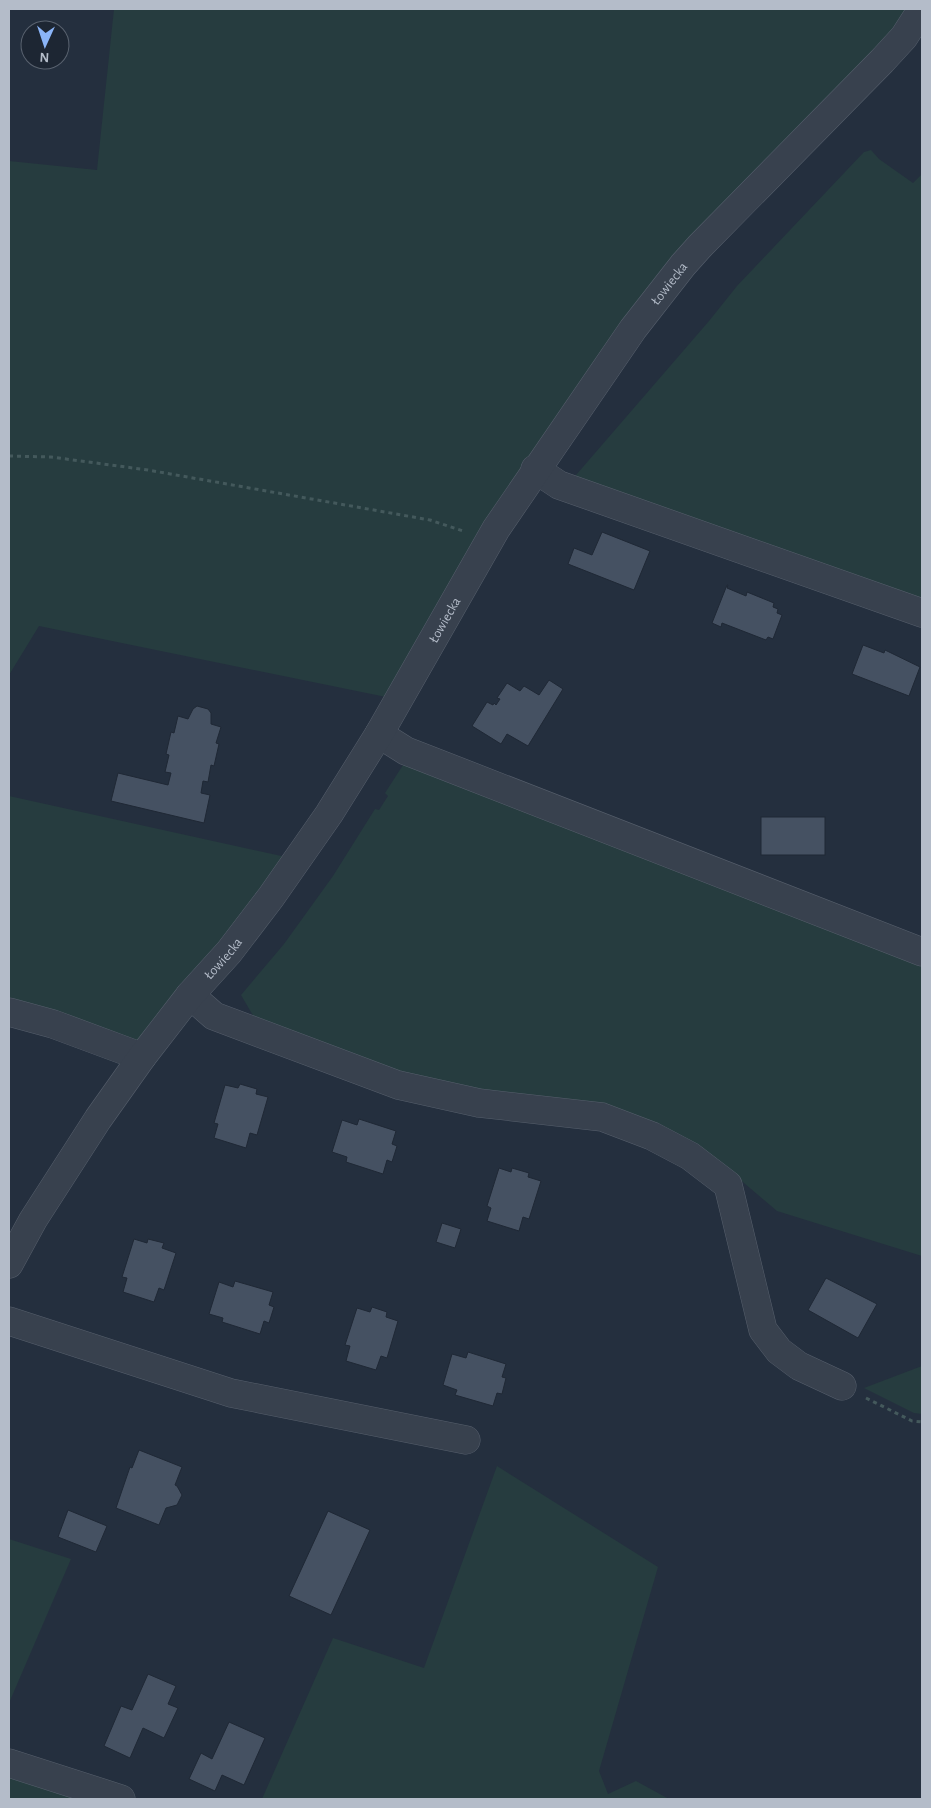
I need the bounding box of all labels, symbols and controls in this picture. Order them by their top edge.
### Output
north arrow [20,20,70,70]
text: N [39,50,50,64]
street label: Łowiecka [649,260,691,308]
street label: Łowiecka [427,595,464,645]
street label: Łowiecka [202,935,245,982]

